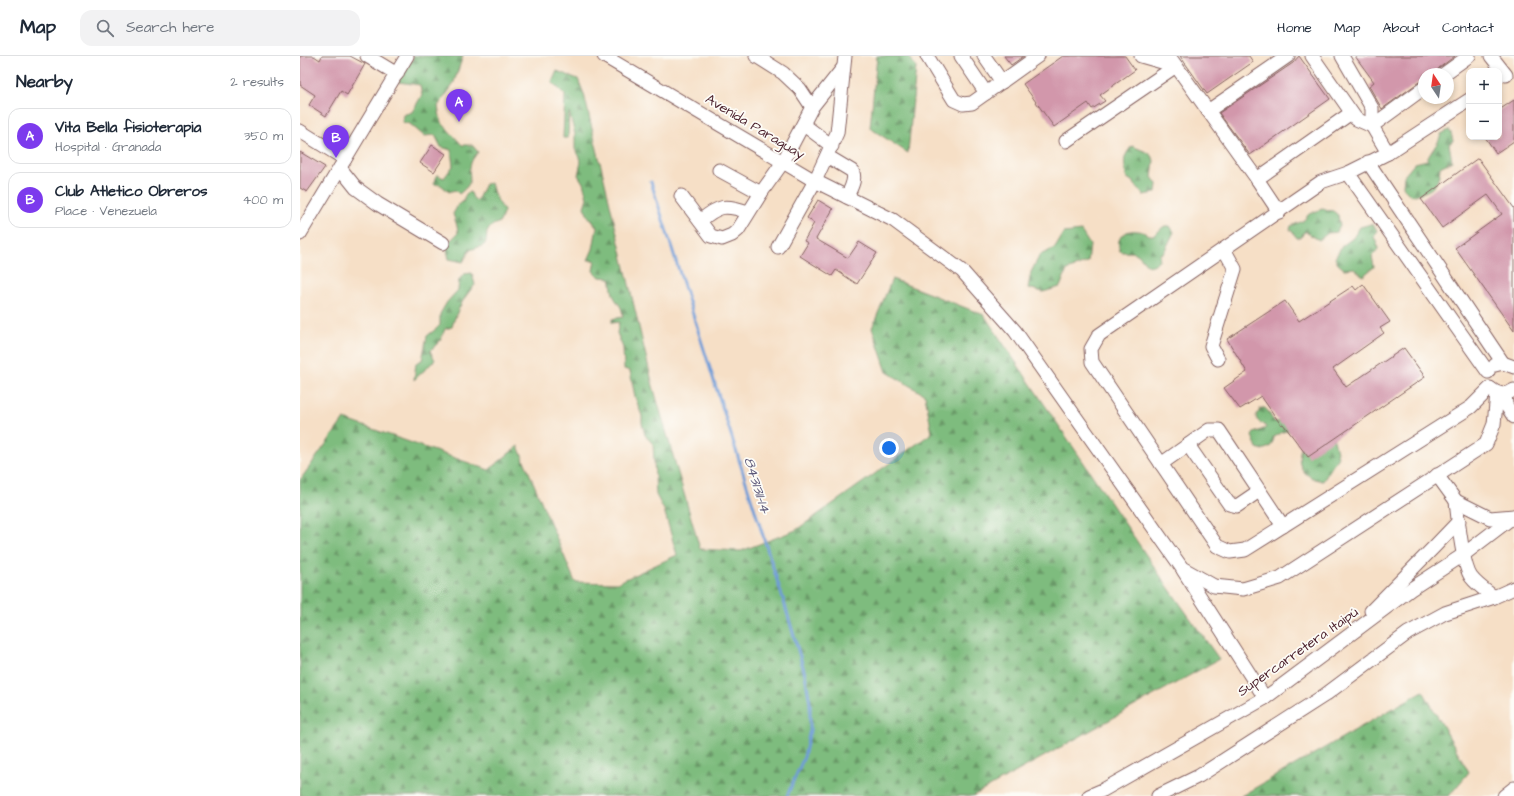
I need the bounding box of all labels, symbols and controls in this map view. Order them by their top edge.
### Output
search box [80,10,360,46]
text: Map [20,14,56,41]
icon: search [94,17,116,39]
text: Search here [126,17,215,38]
text: Home [1277,18,1312,38]
text: Map [1334,18,1360,38]
text: About [1382,18,1420,38]
text: Contact [1442,18,1494,38]
north arrow [1418,68,1454,104]
map controls [1466,68,1502,140]
button: + [1466,68,1502,104]
text: Nearby [16,70,73,94]
text: 2 results [230,73,284,91]
pin: A [446,89,472,122]
street label: Avenida Paraguay [701,89,809,165]
button: − [1466,104,1502,140]
text: Vita Bella fisioterapia [55,117,201,138]
pin: B [323,125,349,158]
text: A [26,127,34,145]
text: 350 m [244,127,283,145]
text: Hospital · Granada [55,138,161,156]
text: Club Atletico Obreros [55,181,208,202]
text: B [25,191,35,209]
text: 400 m [242,191,283,209]
text: Place · Venezuela [55,202,157,220]
your location [879,438,899,458]
water label: 8431311-14 [739,454,776,516]
street label: Supercarretera Itaipú [1233,603,1363,701]

